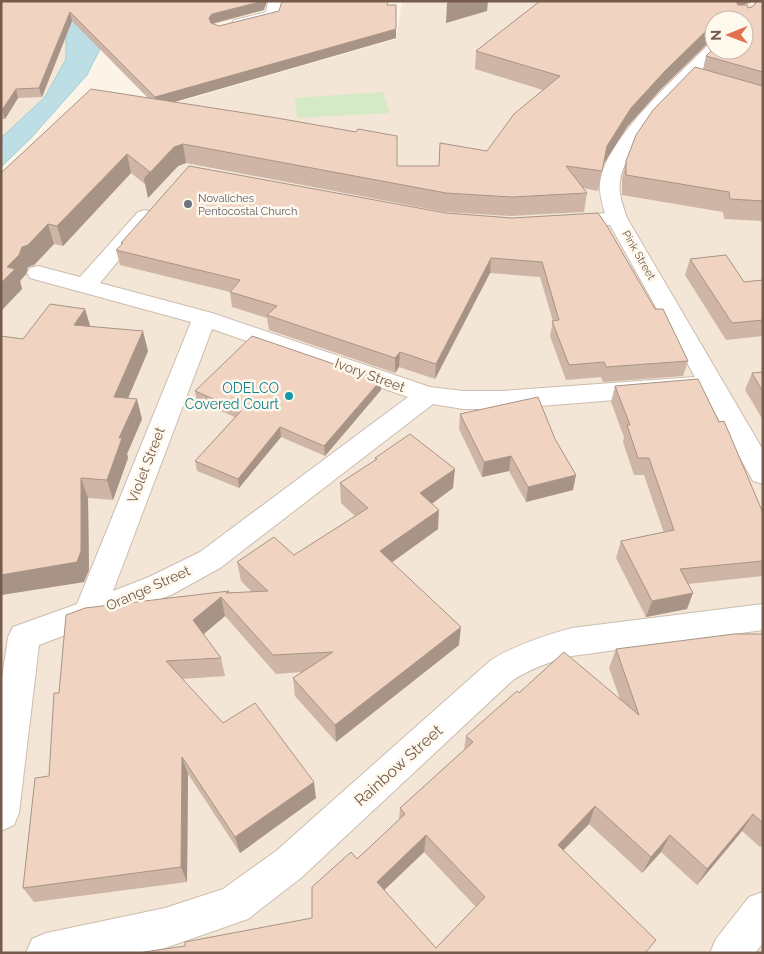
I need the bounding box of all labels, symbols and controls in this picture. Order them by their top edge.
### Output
north arrow [704,10,754,60]
text: N [708,30,724,41]
place label: Novaliches Pentocostal Church [198,192,297,218]
marker: Novaliches Pentocostal Church [182,198,194,210]
street label: Pink Street [619,228,658,282]
street label: Ivory Street [333,355,408,395]
place label: ODELCO Covered Court [185,380,279,412]
marker: ODELCO Covered Court [283,390,295,402]
street label: Violet Street [124,425,168,505]
street label: Orange Street [103,562,193,614]
street label: Rainbow Street [350,720,447,810]

